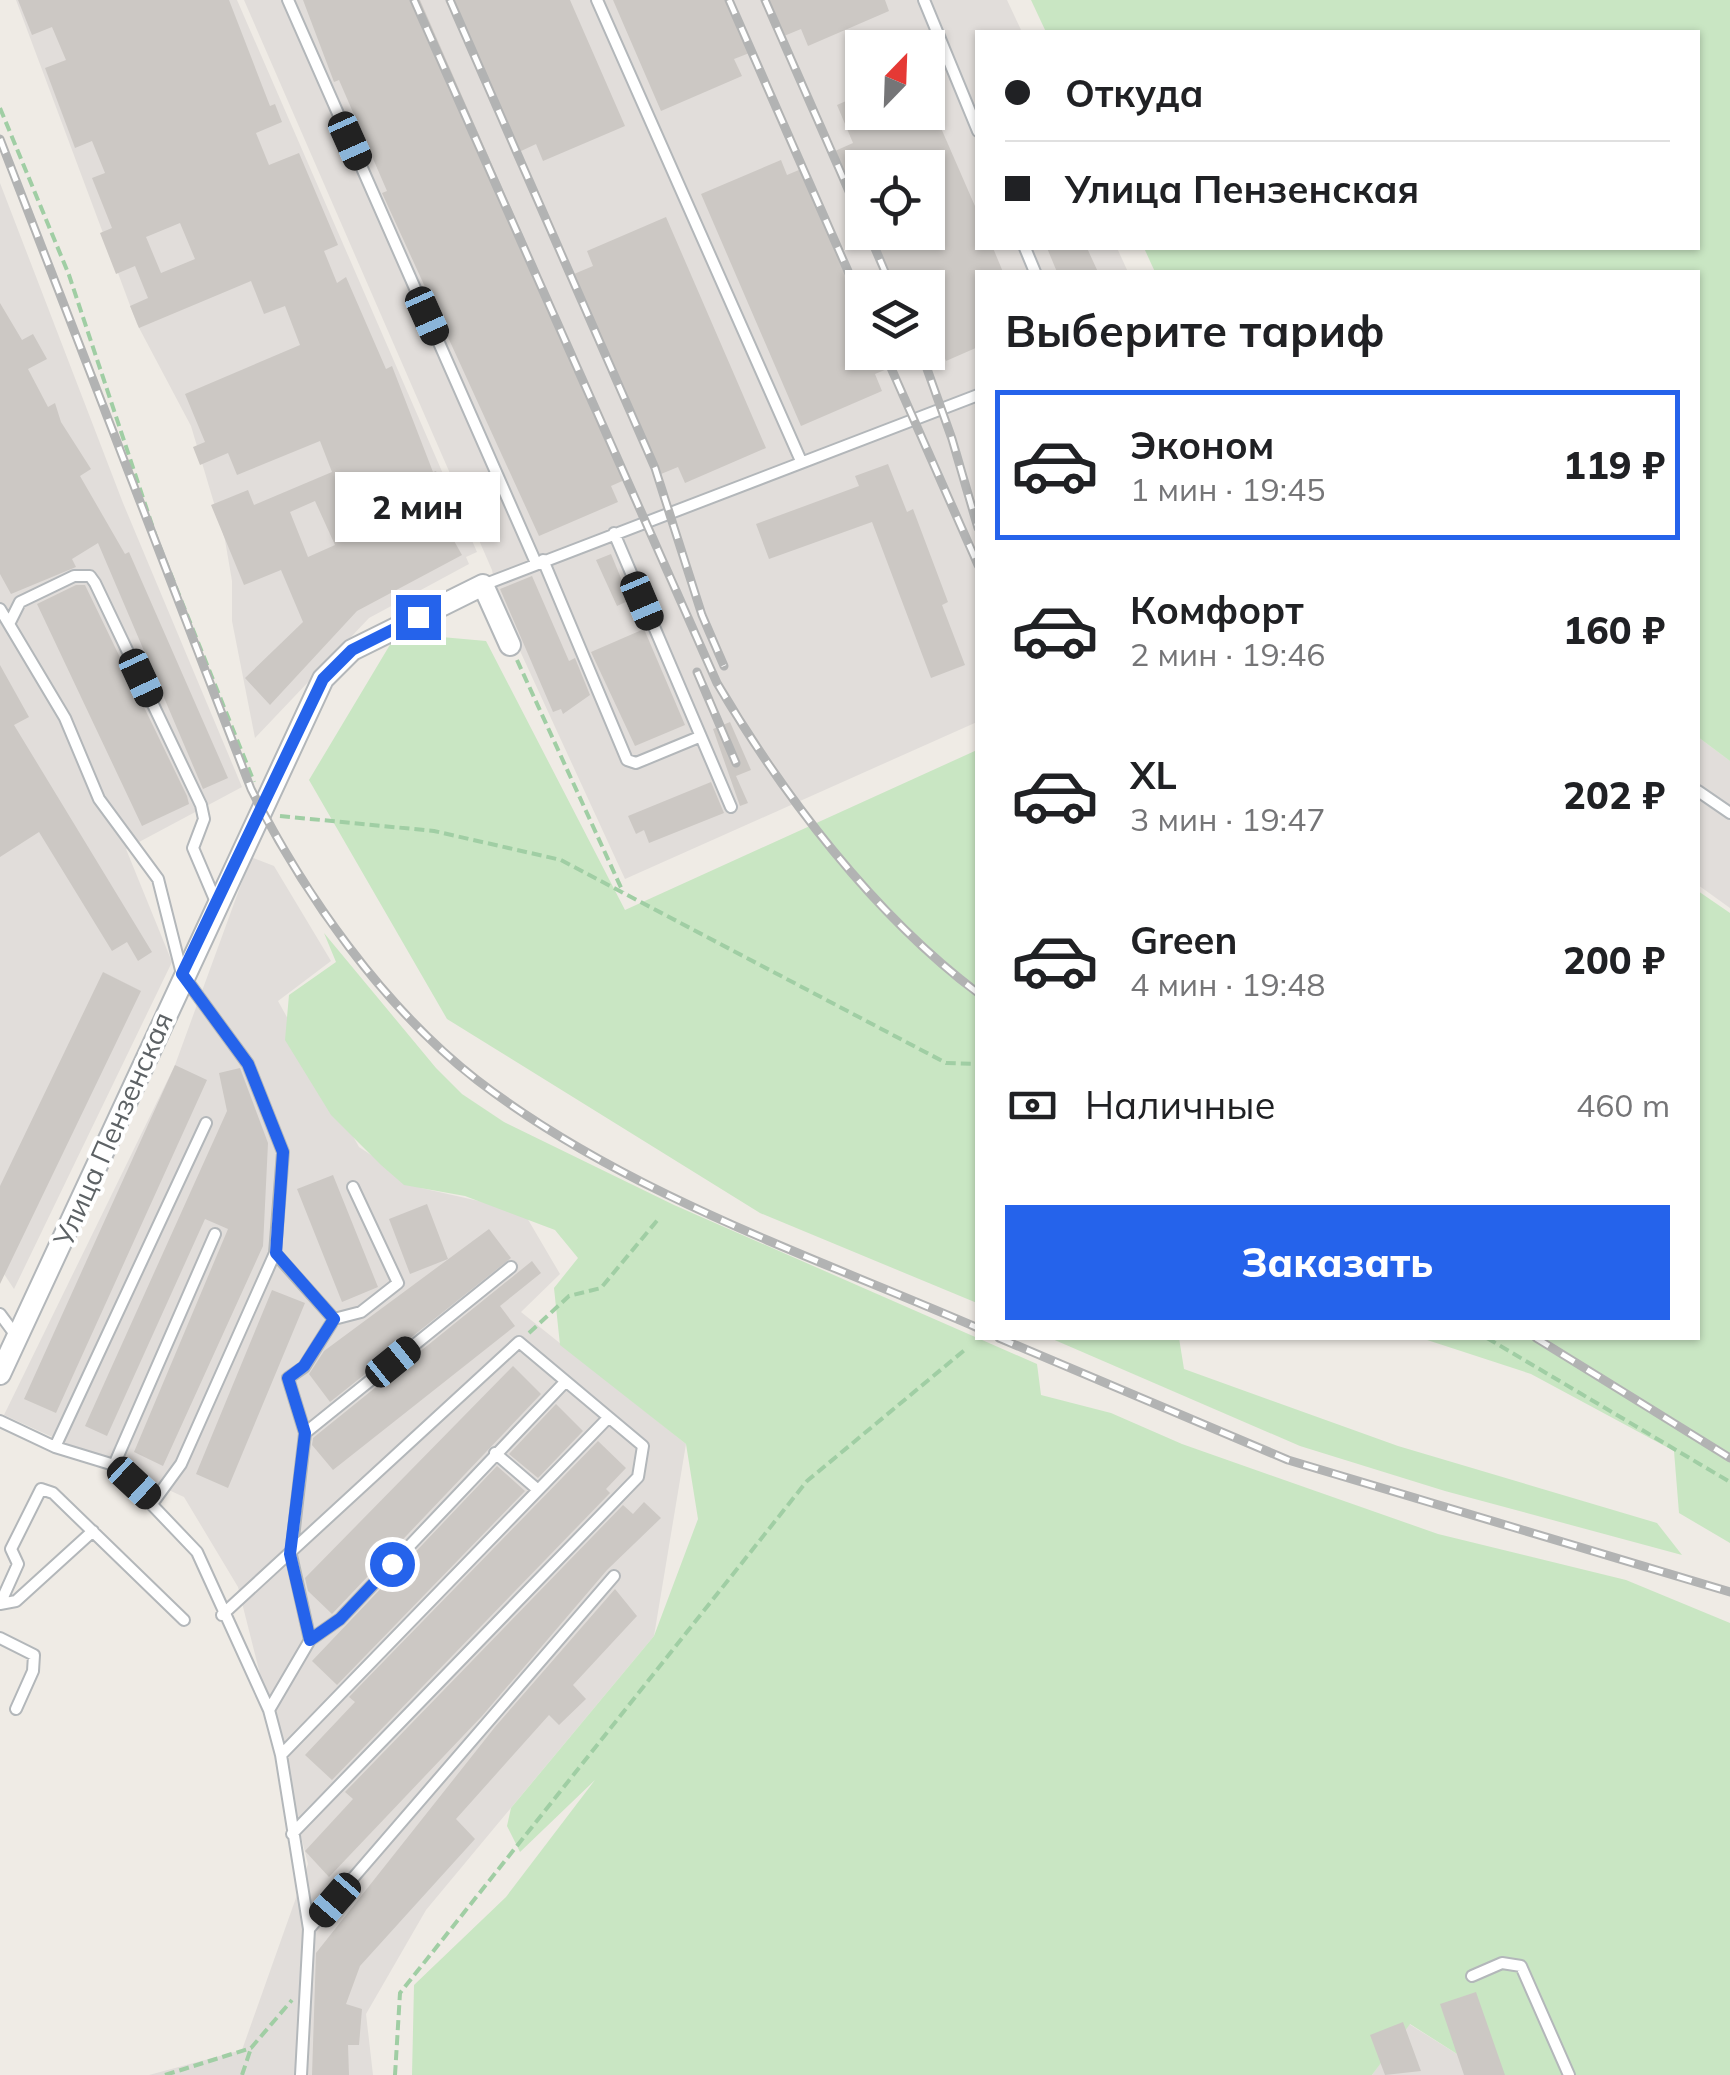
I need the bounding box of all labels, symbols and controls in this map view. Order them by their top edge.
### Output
north arrow [845,30,945,130]
map controls [845,30,945,370]
text: Откуда [1065,69,1204,117]
car [324,107,376,175]
button: locate [845,150,945,250]
text: Улица Пензенская [1065,165,1419,213]
button: layers [845,270,945,370]
car [401,282,453,350]
text: Выберите тариф [1005,302,1385,358]
icon: car [1010,420,1100,510]
text: Эконом [1130,421,1274,469]
text: 119 ₽ [1563,441,1665,489]
text: 1 мин · 19:45 [1130,469,1325,509]
callout: 2 мин [336,472,500,542]
text: 2 мин [372,487,463,527]
car [616,568,668,634]
icon: car [1010,585,1100,675]
text: Комфорт [1130,586,1304,634]
route end [396,595,441,640]
text: 160 ₽ [1563,606,1665,654]
text: 2 мин · 19:46 [1130,634,1325,674]
car [115,644,167,712]
icon: car [1010,750,1100,840]
text: XL [1130,751,1177,799]
text: 202 ₽ [1563,771,1665,819]
text: 3 мин · 19:47 [1130,799,1325,839]
icon: car [1010,915,1100,1005]
text: Green [1130,916,1237,964]
text: 200 ₽ [1563,936,1665,984]
text: 4 мин · 19:48 [1130,964,1325,1004]
street label: Улица Пензенская [45,1006,180,1252]
icon: cash [1005,1078,1060,1133]
text: Наличные [1085,1081,1276,1129]
text: 460 m [1576,1085,1670,1125]
button: Заказать [1005,1205,1670,1320]
car [360,1331,426,1393]
car [102,1452,166,1514]
route start [370,1542,415,1587]
car [304,1868,366,1932]

